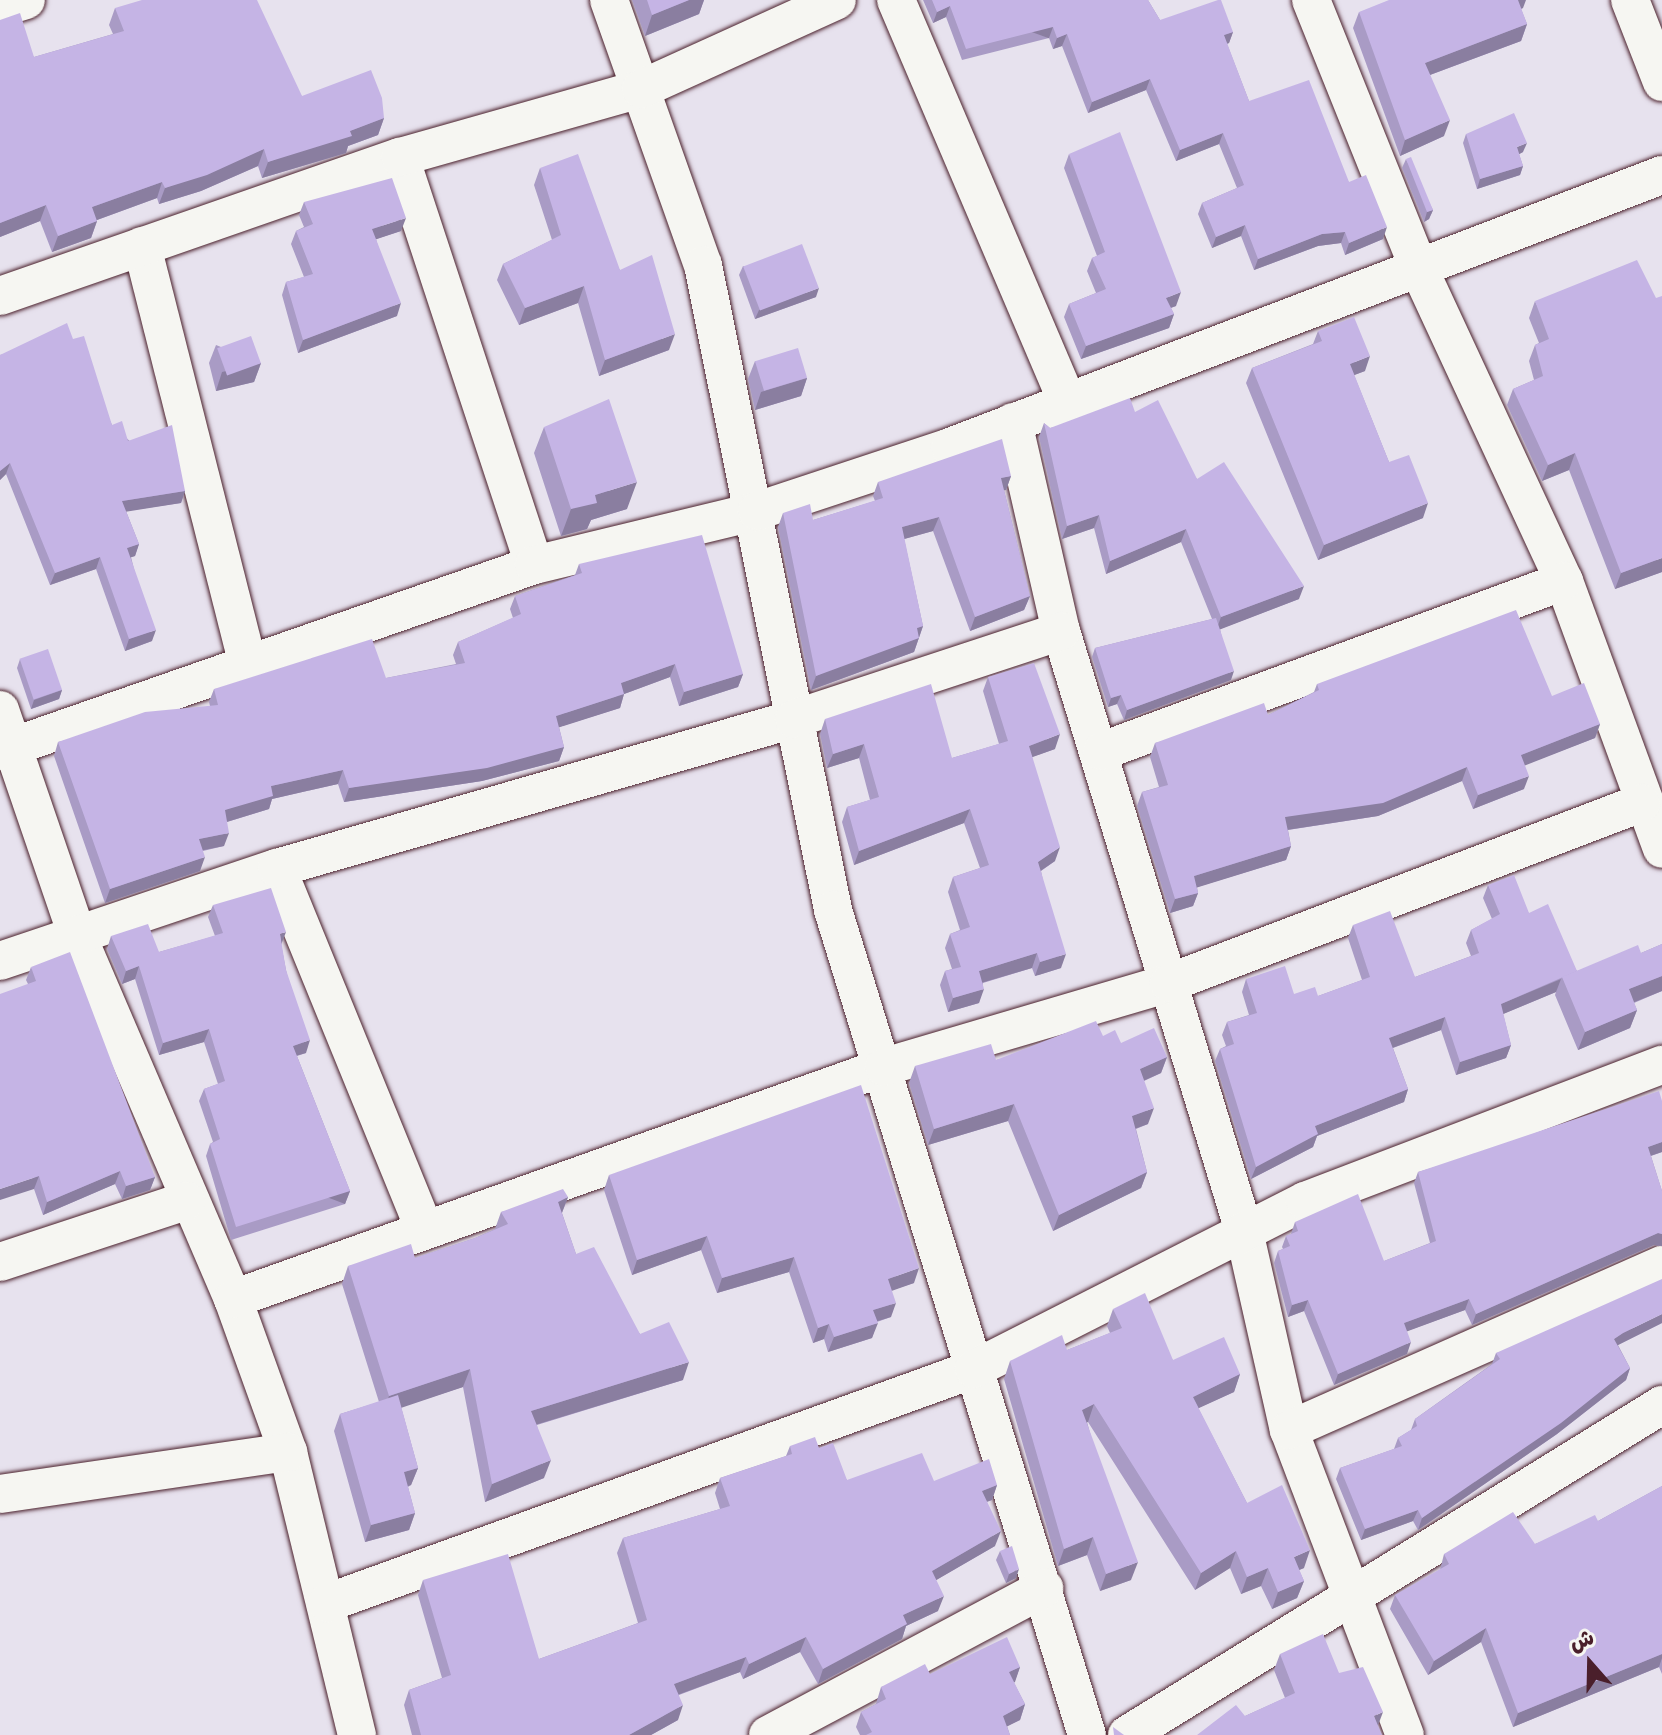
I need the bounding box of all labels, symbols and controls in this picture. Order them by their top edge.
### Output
north arrow [1550,1623,1630,1703]
text: ش [1566,1624,1598,1657]

